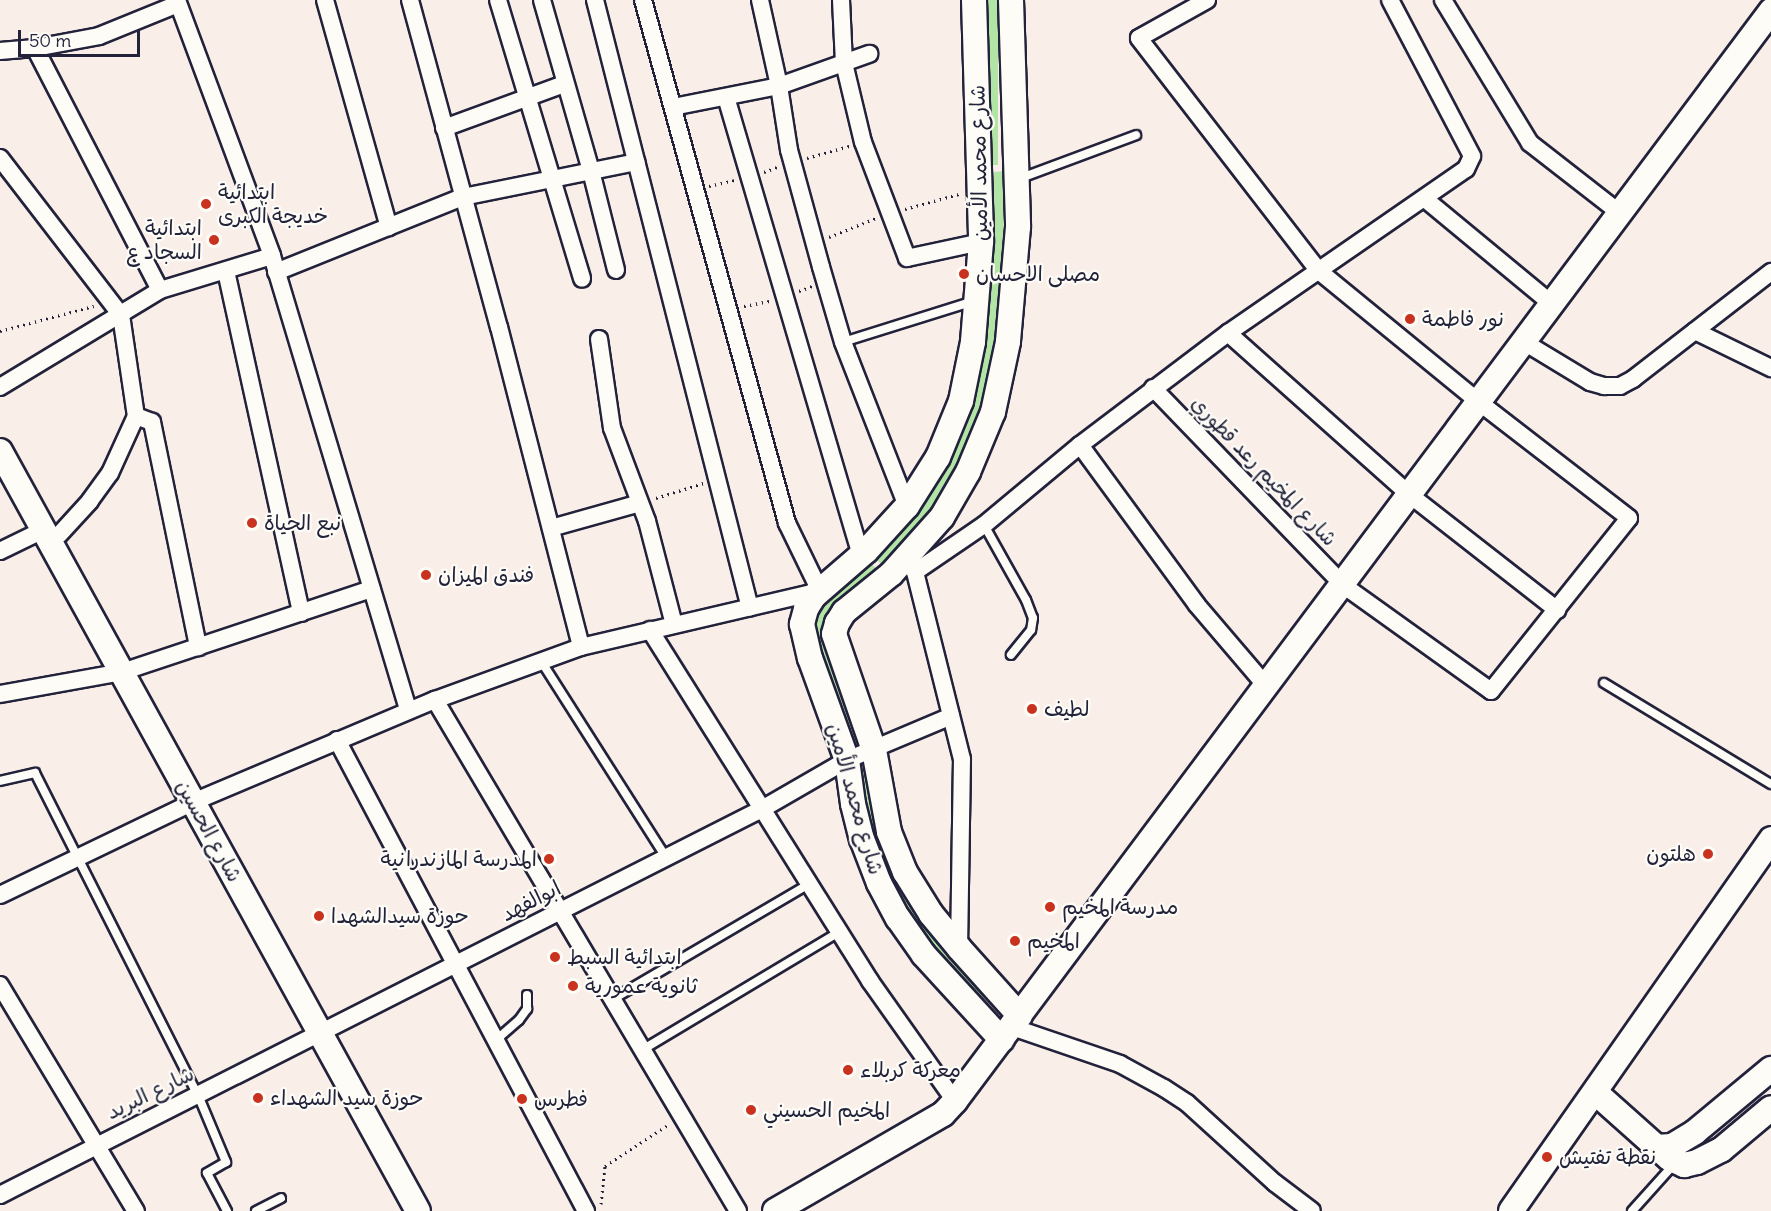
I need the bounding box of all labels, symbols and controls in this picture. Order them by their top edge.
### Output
scale bar [21,18,142,56]
text: 50 m [29,29,71,52]
street label: شارع محمد الأمين [965,85,993,241]
place label: ابتدائية خديجة الكبرى [218,179,328,229]
marker: ابتدائية خديجة الكبرى [199,197,213,211]
place label: ابتدائية السجاد ع [126,215,202,265]
marker: ابتدائية السجاد ع [207,233,221,247]
place label: مصلى الاحسان [976,261,1100,287]
marker: مصلى الاحسان [957,267,971,281]
place label: نور فاطمة [1422,306,1504,332]
marker: نور فاطمة [1403,312,1417,326]
street label: شارع المخيم رعد قطوري [1186,391,1342,551]
place label: نبع الحياة [264,510,341,536]
marker: نبع الحياة [245,516,259,530]
place label: فندق الميزان [438,562,534,588]
marker: فندق الميزان [419,568,433,582]
place label: لطيف [1044,696,1090,722]
marker: لطيف [1025,702,1039,716]
street label: شارع محمد الأمين [821,720,889,878]
street label: شارع الحسين [171,776,247,886]
place label: هلتون [1646,841,1696,867]
place label: المدرسة المازندرانية [381,846,537,872]
marker: هلتون [1701,847,1715,861]
marker: المدرسة المازندرانية [542,852,556,866]
street label: ابوالفهد [497,875,565,927]
place label: مدرسة المخيم [1062,894,1178,920]
marker: مدرسة المخيم [1043,900,1057,914]
place label: حوزة سيدالشهدا [331,903,469,929]
marker: حوزة سيدالشهدا [312,909,326,923]
place label: المخيم [1027,928,1080,954]
marker: المخيم [1008,934,1022,948]
place label: ابتدائية السبط [567,944,682,970]
marker: ابتدائية السبط [548,950,562,964]
place label: ثانوية عمورية [585,973,697,999]
marker: ثانوية عمورية [566,979,580,993]
place label: معركة كربلاء [860,1057,961,1083]
street label: شارع البريد [102,1061,198,1125]
marker: معركة كربلاء [841,1063,855,1077]
place label: حوزة سيد الشهداء [270,1085,424,1111]
place label: فطرس [534,1086,588,1112]
marker: حوزة سيد الشهداء [251,1091,265,1105]
marker: فطرس [515,1092,529,1106]
place label: المخيم الحسيني [763,1097,890,1123]
marker: المخيم الحسيني [744,1103,758,1117]
place label: نقطة تفتيش [1559,1144,1656,1170]
marker: نقطة تفتيش [1540,1150,1554,1164]

